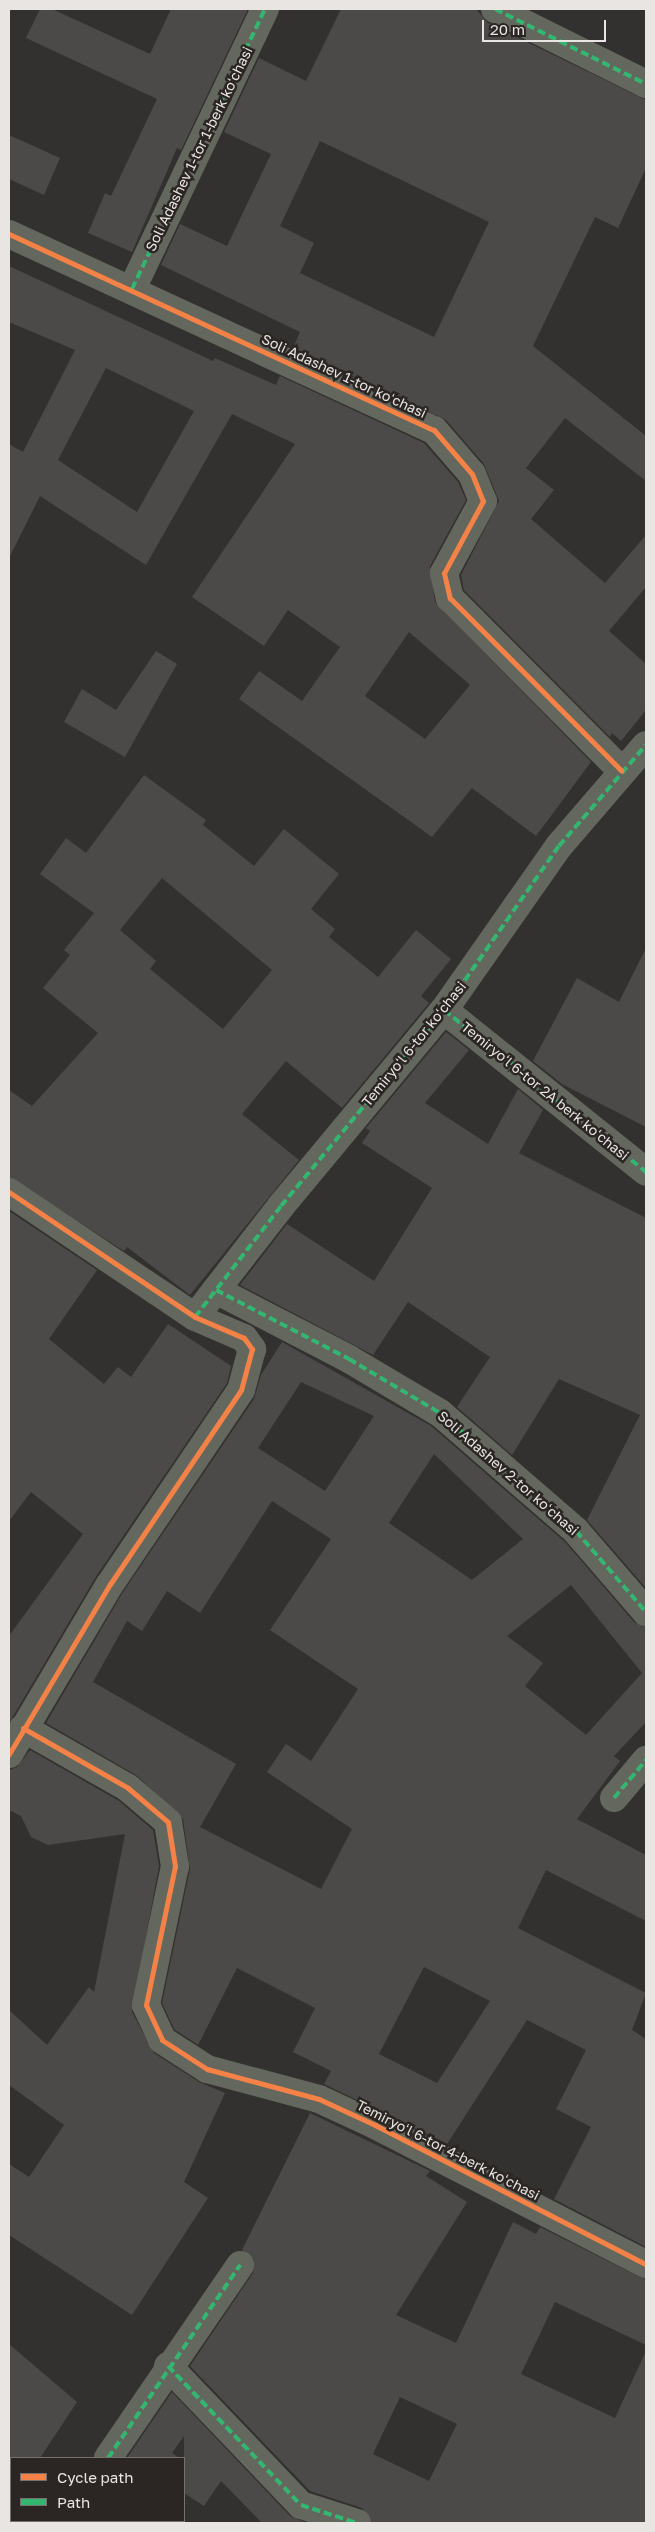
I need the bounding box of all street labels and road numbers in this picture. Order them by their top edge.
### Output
street label: Soli Adashev 1-tor 1-berk koʻchasi [142,44,256,254]
street label: Soli Adashev 1-tor koʻchasi [259,330,429,422]
street label: Temiryoʻl 6-tor koʻchasi [358,978,470,1110]
street label: Temiryoʻl 6-tor 2А berk koʻchasi [458,1018,632,1164]
street label: Soli Adashev 2-tor koʻchasi [434,1407,582,1539]
street label: Temiryoʻl 6-tor 4-berk koʻchasi [354,2096,542,2204]

